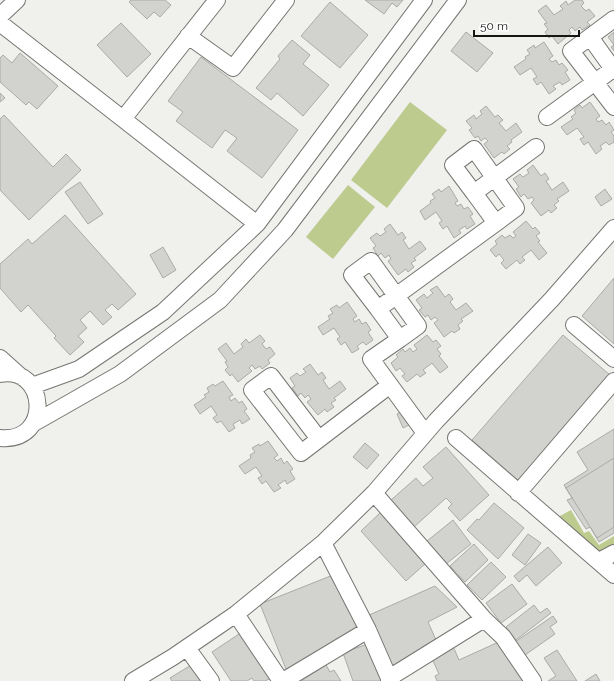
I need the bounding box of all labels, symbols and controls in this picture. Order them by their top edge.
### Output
scale bar [474,12,579,38]
text: 50 m [480,19,508,33]

